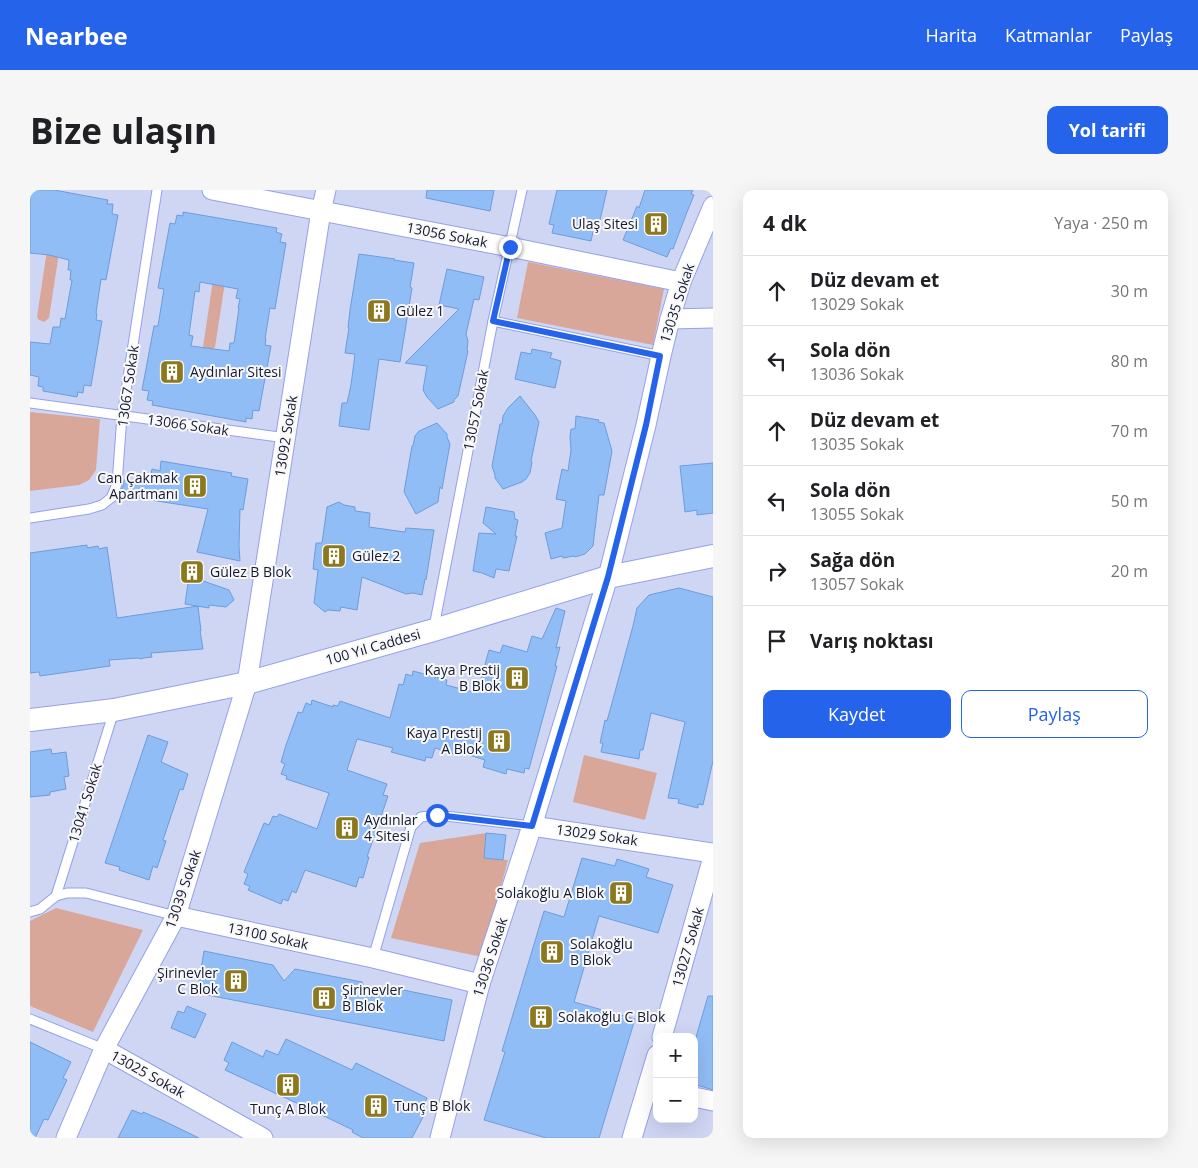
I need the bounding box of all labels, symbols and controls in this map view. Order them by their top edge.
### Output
text: Nearbee [25,19,128,52]
text: Harita [925,23,977,47]
text: Katmanlar [1005,23,1092,47]
text: Paylaş [1120,23,1173,47]
button: Yol tarifi [1047,106,1168,154]
text: Bize ulaşın [30,107,217,154]
text: 4 dk [763,209,807,237]
building icon: Ulaş Sitesi [643,211,669,237]
text: Yaya · 250 m [1054,212,1148,234]
place label: Ulaş Sitesi [572,214,638,233]
street label: 13056 Sokak [405,217,490,252]
route end [499,236,522,259]
street label: 13035 Sokak [655,260,698,345]
text: Düz devam et [810,267,939,293]
icon: ahead [763,277,791,305]
text: 30 m [1111,280,1148,302]
text: 13029 Sokak [810,293,904,315]
building icon: Gülez 1 [366,298,392,324]
place label: Gülez 1 [396,301,444,320]
text: Sola dön [810,337,891,363]
street label: 13067 Sokak [112,343,143,428]
icon: left [763,347,791,375]
text: 80 m [1111,350,1148,372]
building icon: Aydınlar Sitesi [159,359,185,385]
place label: Aydınlar Sitesi [190,362,282,381]
text: 13036 Sokak [810,363,904,385]
street label: 13057 Sokak [458,367,493,452]
street label: 13092 Sokak [270,393,301,478]
text: Düz devam et [810,407,939,433]
street label: 13066 Sokak [146,409,231,440]
icon: ahead [763,417,791,445]
text: 70 m [1111,420,1148,442]
text: 13035 Sokak [810,433,904,455]
place label: Can Çakmak Apartmanı [97,468,179,503]
building icon: Can Çakmak Apartmanı [182,473,208,499]
text: Sola dön [810,477,891,503]
icon: left [763,487,791,515]
text: 50 m [1111,490,1148,512]
text: 13055 Sokak [810,503,904,525]
building icon: Gülez 2 [321,543,347,569]
place label: Gülez 2 [352,546,400,565]
text: Sağa dön [810,547,895,573]
icon: right [763,557,791,585]
building icon: Gülez B Blok [179,559,205,585]
text: 20 m [1111,560,1148,582]
place label: Gülez B Blok [210,562,292,581]
text: 13057 Sokak [810,573,904,595]
street label: 100 Yıl Caddesi [323,624,423,669]
icon: arrive [763,627,791,655]
text: Varış noktası [810,628,934,654]
place label: Kaya Prestij B Blok [424,660,501,695]
building icon: Kaya Prestij B Blok [504,665,530,691]
button: Kaydet [763,690,951,738]
button: Paylaş [961,690,1148,738]
place label: Kaya Prestij A Blok [406,723,483,758]
building icon: Kaya Prestij A Blok [486,728,512,754]
street label: 13041 Sokak [63,760,106,845]
route start [426,804,449,827]
place label: Aydınlar 4 Sitesi [364,810,418,845]
building icon: Aydınlar 4 Sitesi [334,815,360,841]
street label: 13029 Sokak [555,819,640,850]
street label: 13039 Sokak [160,846,205,931]
building icon: Solakoğlu A Blok [608,880,634,906]
place label: Solakoğlu A Blok [497,883,605,902]
street label: 13027 Sokak [667,904,708,989]
street label: 13036 Sokak [468,914,511,999]
street label: 13100 Sokak [226,918,311,953]
place label: Solakoğlu B Blok [570,934,633,969]
building icon: Solakoğlu B Blok [539,939,565,965]
place label: Şirinevler C Blok [157,963,219,998]
building icon: Şirinevler C Blok [223,968,249,994]
place label: Şirinevler B Blok [342,980,403,1015]
building icon: Şirinevler B Blok [311,985,337,1011]
building icon: Solakoğlu C Blok [528,1004,554,1030]
place label: Solakoğlu C Blok [558,1007,666,1026]
map controls [653,1033,698,1123]
button: + [653,1033,698,1078]
street label: 13025 Sokak [108,1045,189,1102]
building icon: Tunç A Blok [275,1072,301,1098]
button: − [653,1078,698,1123]
building icon: Tunç B Blok [363,1093,389,1119]
place label: Tunç B Blok [394,1096,471,1115]
place label: Tunç A Blok [250,1099,327,1118]

